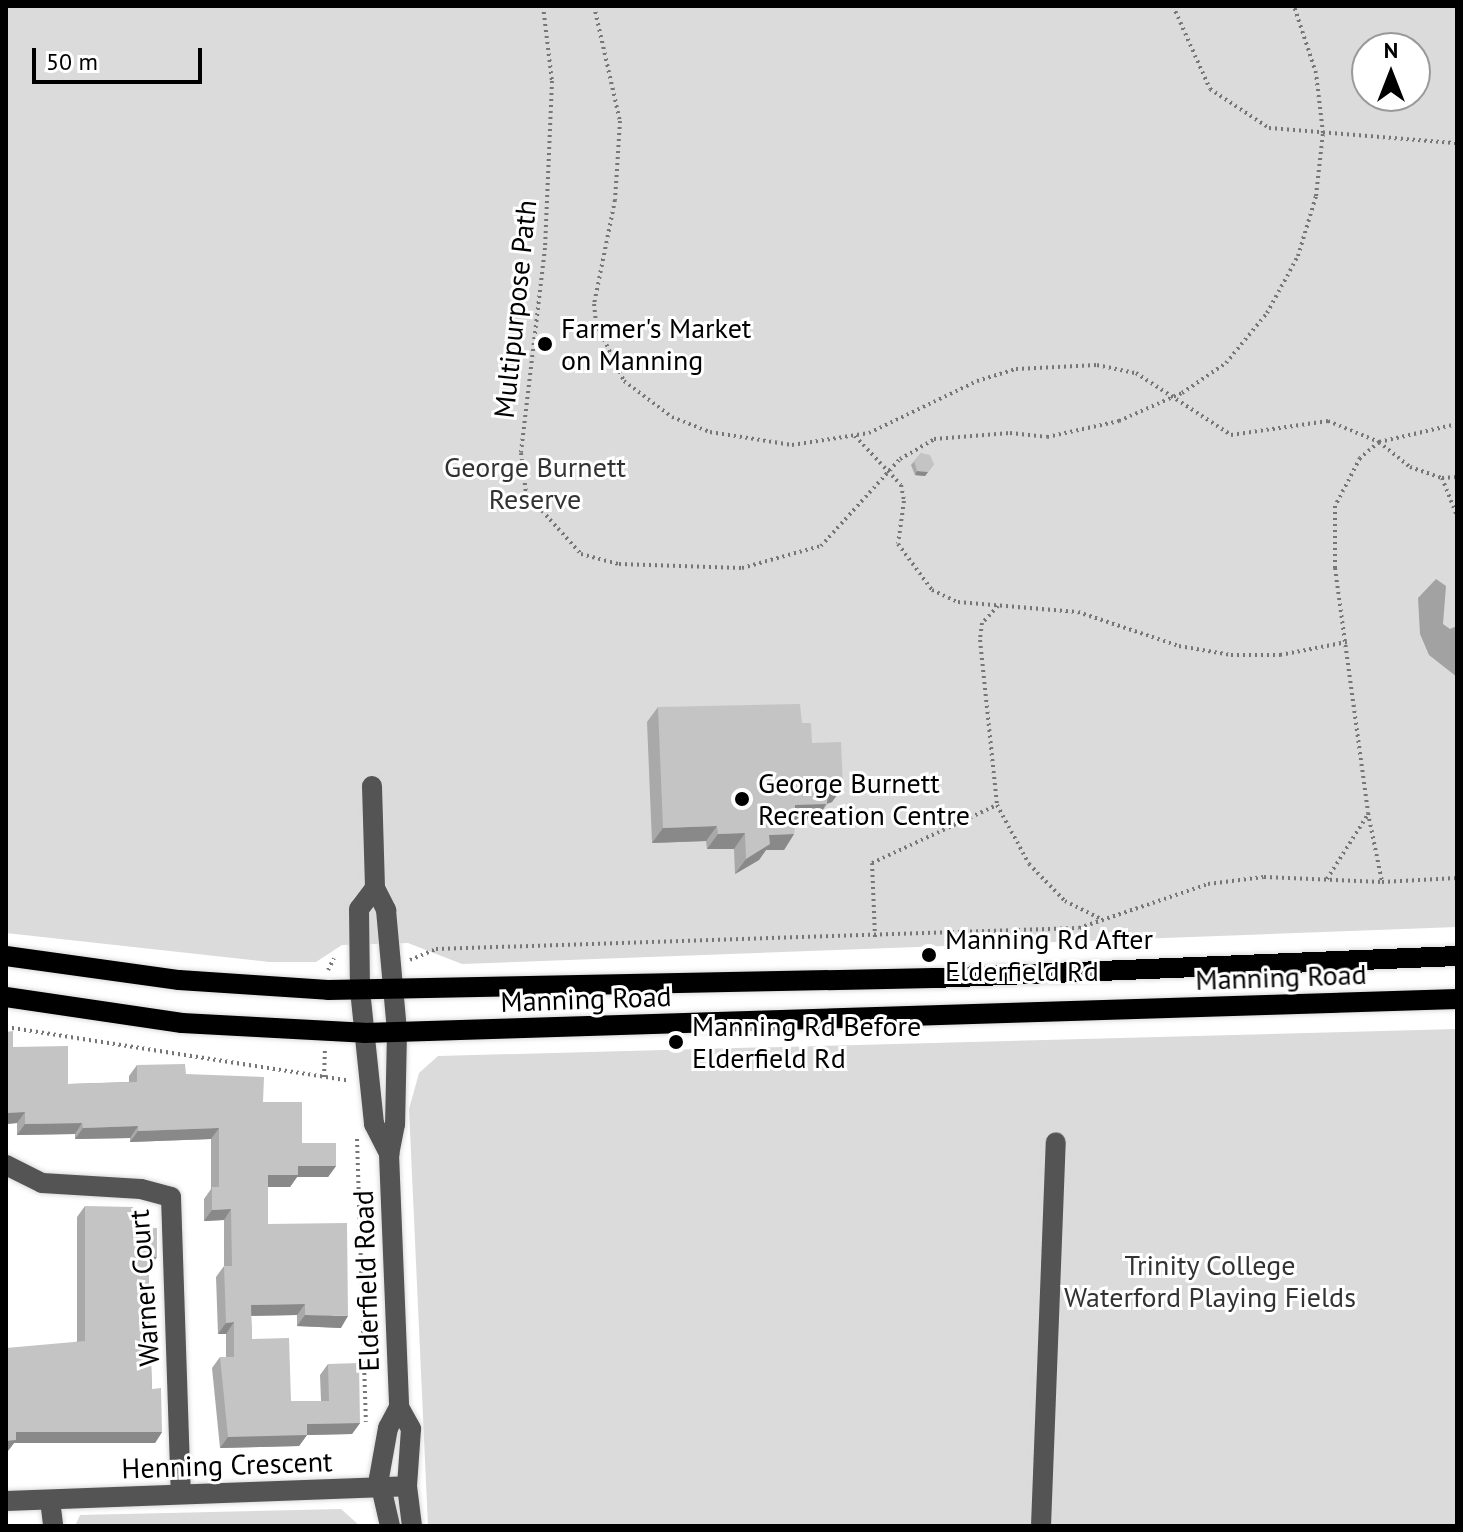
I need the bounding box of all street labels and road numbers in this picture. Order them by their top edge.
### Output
street label: Multipurpose Path [487,198,543,420]
street label: Manning Road [1195,957,1367,997]
street label: Manning Road [500,979,672,1019]
street label: Elderfield Road [346,1190,386,1372]
street label: Warner Court [122,1209,166,1367]
street label: Henning Crescent [121,1445,333,1485]

